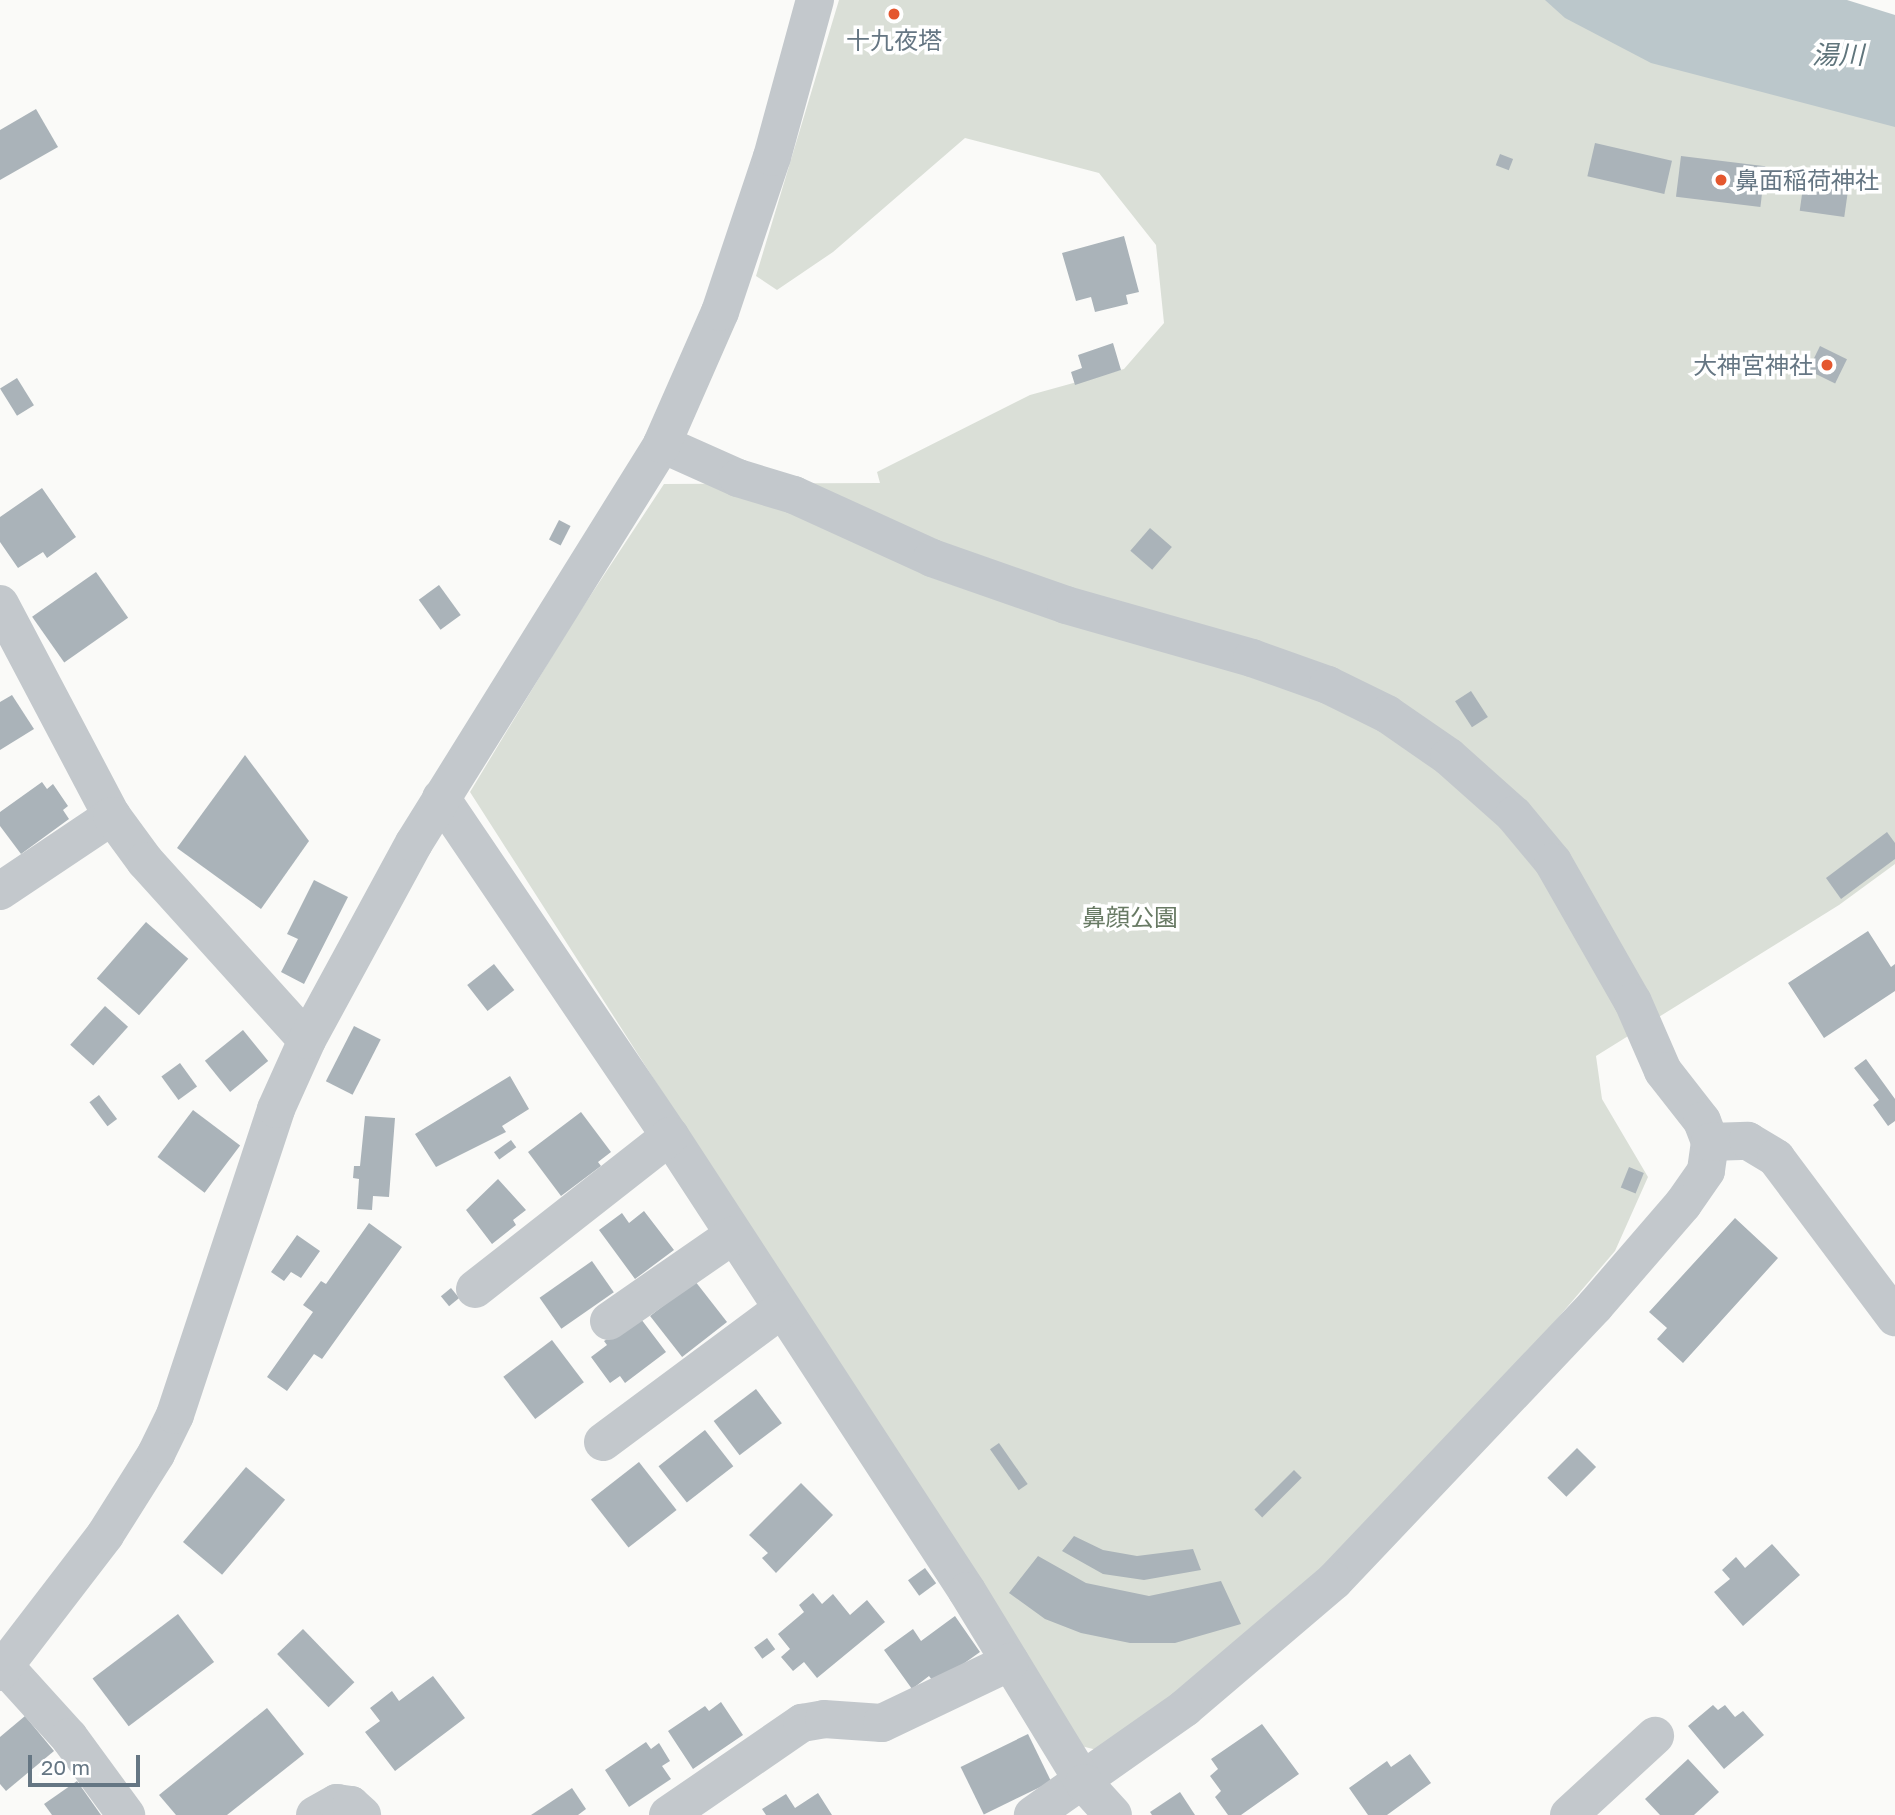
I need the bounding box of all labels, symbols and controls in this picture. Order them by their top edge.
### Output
marker: 十九夜塔 [886,6,902,22]
place label: 十九夜塔 [846,26,942,54]
water label: 湯川 [1812,39,1864,71]
place label: 鼻面稲荷神社 [1735,166,1879,194]
marker: 鼻面稲荷神社 [1713,172,1729,188]
place label: 大神宮神社 [1693,351,1813,379]
marker: 大神宮神社 [1819,357,1835,373]
park label: 鼻顔公園 [1082,903,1178,931]
scale bar [32,1742,144,1786]
text: 20 m [41,1754,90,1780]

